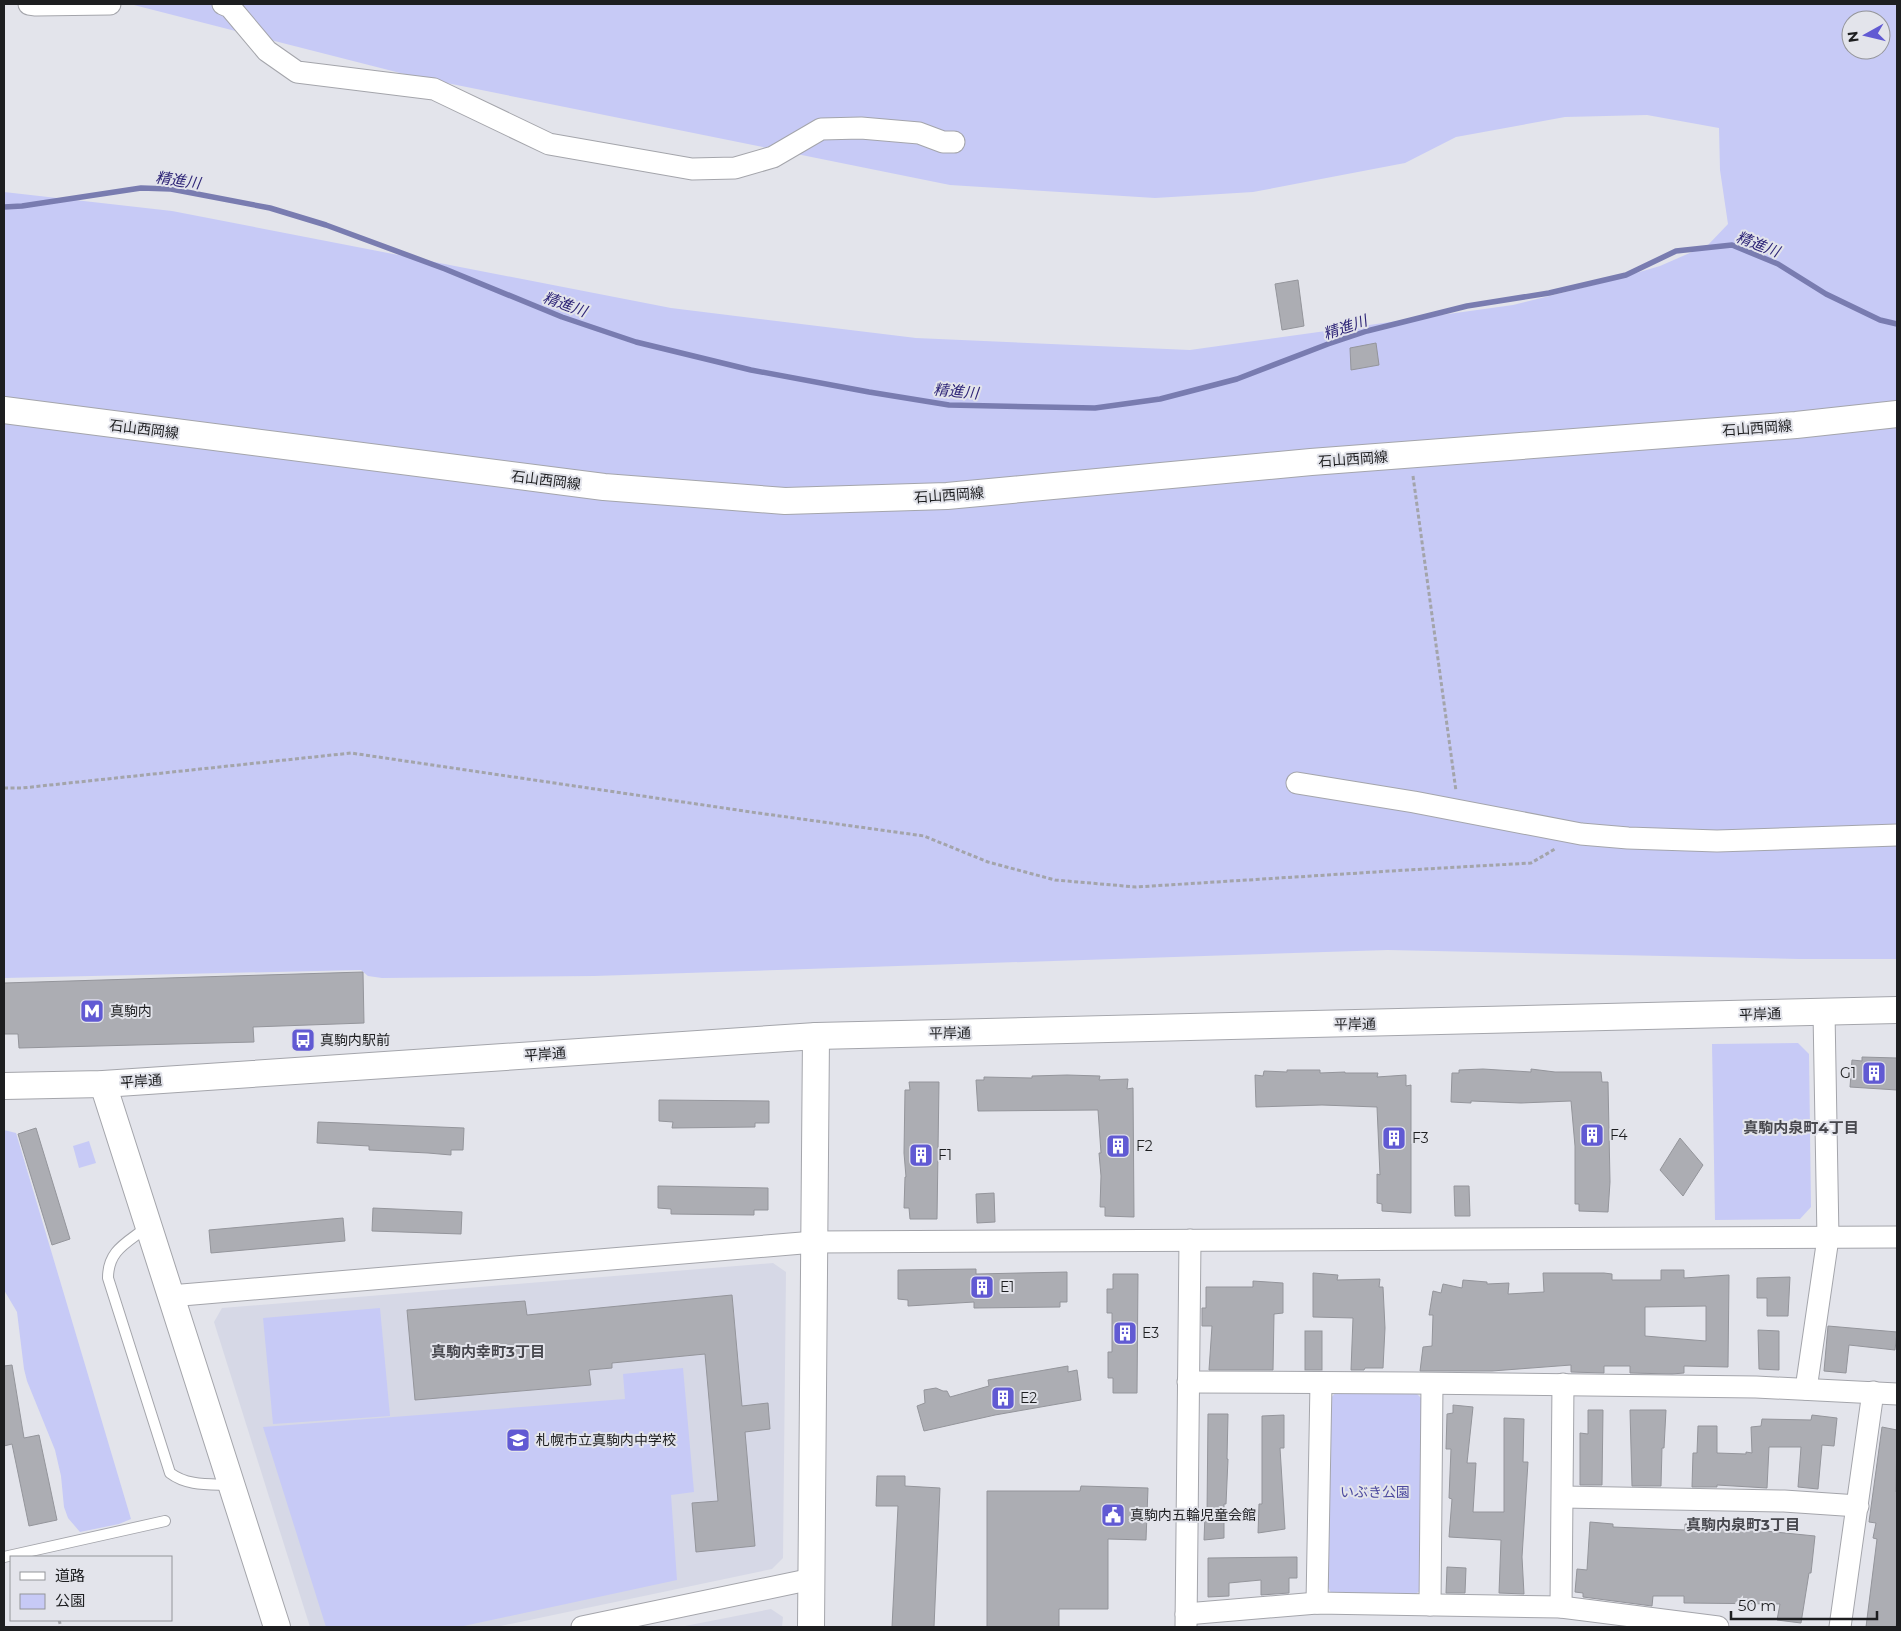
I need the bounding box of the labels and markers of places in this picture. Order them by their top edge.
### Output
metro station icon: 真駒内 [79,998,105,1024]
place label: 真駒内 [110,1002,152,1020]
bus stop icon: 真駒内駅前 [290,1027,316,1053]
place label: 真駒内駅前 [320,1031,390,1049]
building icon: G1 [1861,1060,1887,1086]
place label: G1 [1840,1064,1856,1082]
building icon: F4 [1579,1122,1605,1148]
building icon: F3 [1381,1125,1407,1151]
place label: F4 [1610,1126,1628,1144]
place label: F3 [1412,1129,1429,1147]
building icon: F2 [1105,1133,1131,1159]
place label: F2 [1136,1137,1153,1155]
building icon: F1 [908,1142,934,1168]
place label: F1 [938,1146,952,1164]
building icon: E1 [969,1274,995,1300]
place label: E1 [1000,1278,1014,1296]
building icon: E3 [1112,1320,1138,1346]
place label: E3 [1142,1324,1159,1342]
building icon: E2 [990,1385,1016,1411]
place label: E2 [1020,1389,1037,1407]
school or university icon: 札幌市立真駒内中学校 [505,1427,531,1453]
place label: 札幌市立真駒内中学校 [536,1431,676,1449]
public building icon: 真駒内五輪児童会館 [1100,1502,1126,1528]
place label: 真駒内五輪児童会館 [1130,1506,1256,1524]

